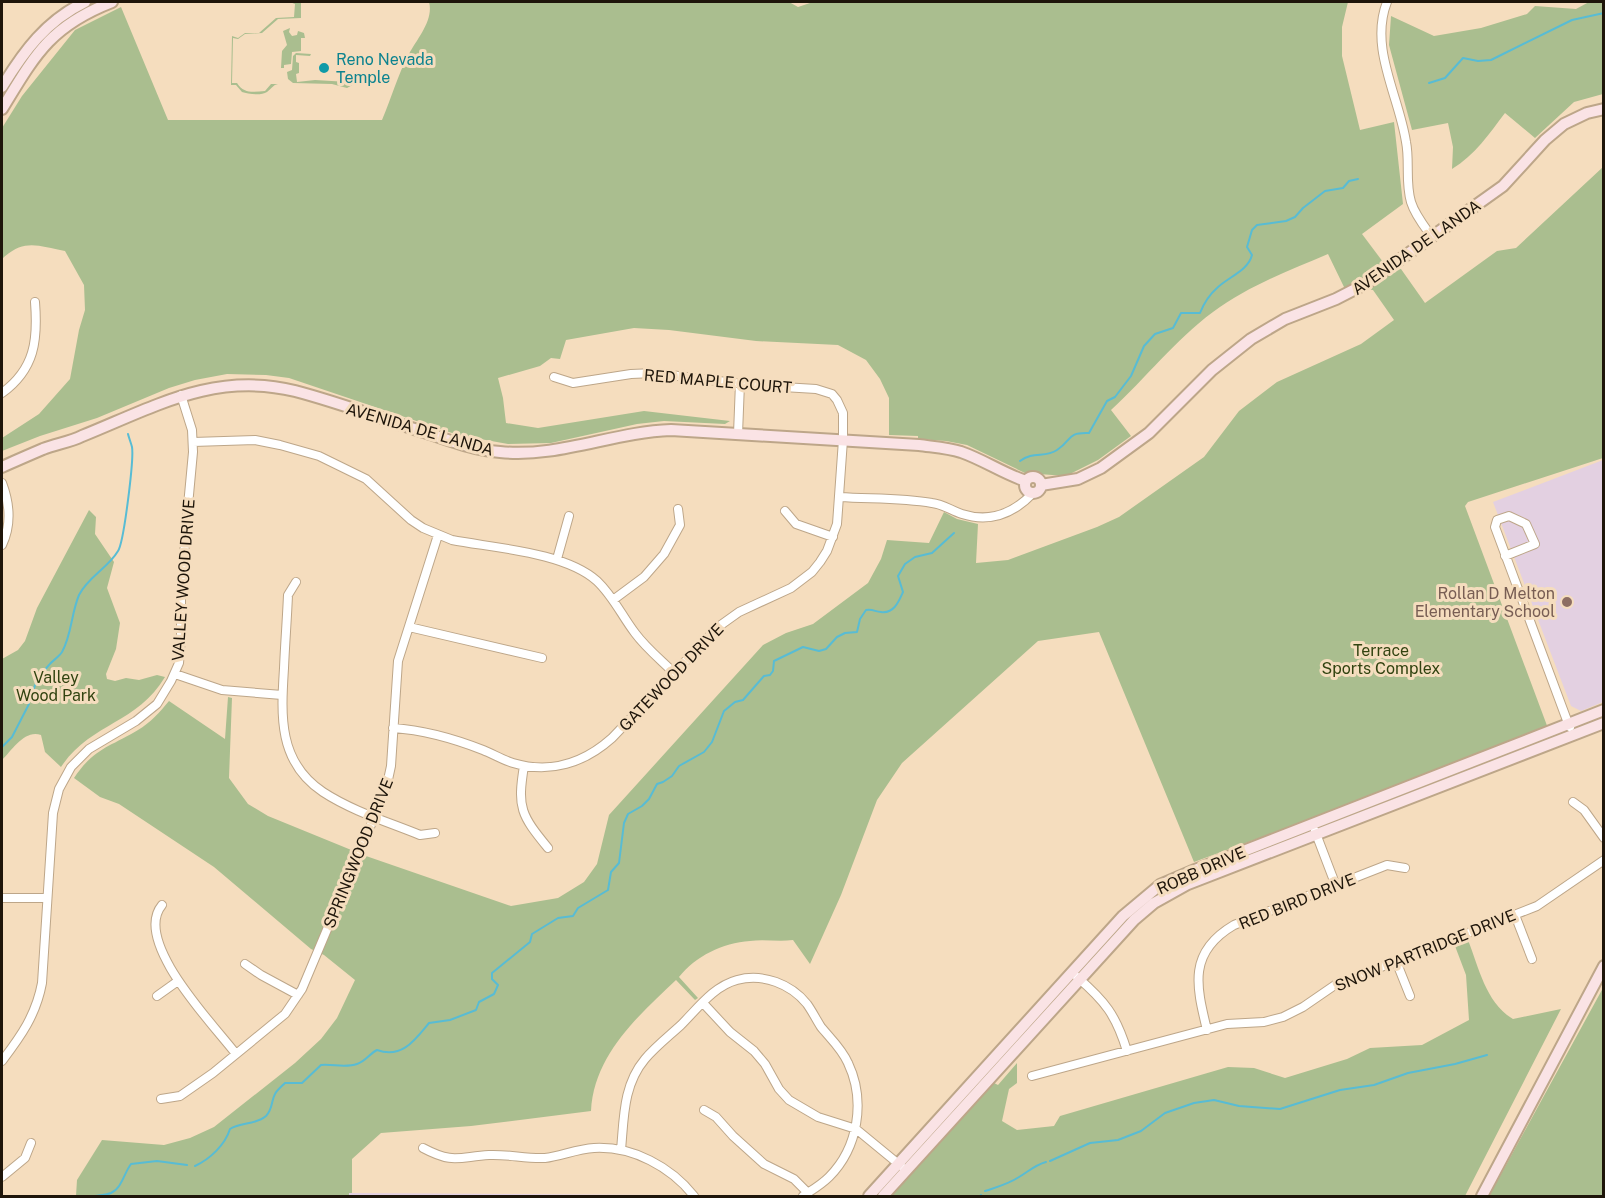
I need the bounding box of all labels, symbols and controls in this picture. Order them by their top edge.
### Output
place label: Reno Nevada Temple [336,50,434,87]
marker: Reno Nevada Temple [317,61,331,75]
street label: AVENIDA DE LANDA [1348,196,1484,299]
street label: RED MAPLE COURT [643,366,793,397]
street label: AVENIDA DE LANDA [344,399,496,460]
street label: VALLEY WOOD DRIVE [168,498,199,662]
place label: Rollan D Melton Elementary School [1415,584,1555,621]
marker: Rollan D Melton Elementary School [1560,595,1574,609]
street label: GATEWOOD DRIVE [615,620,727,735]
park label: Terrace Sports Complex [1322,641,1440,678]
park label: Valley Wood Park [16,668,96,705]
street label: SPRINGWOOD DRIVE [320,775,397,931]
street label: ROBB DRIVE [1154,842,1248,898]
street label: RED BIRD DRIVE [1236,869,1358,934]
street label: SNOW PARTRIDGE DRIVE [1332,905,1518,995]

